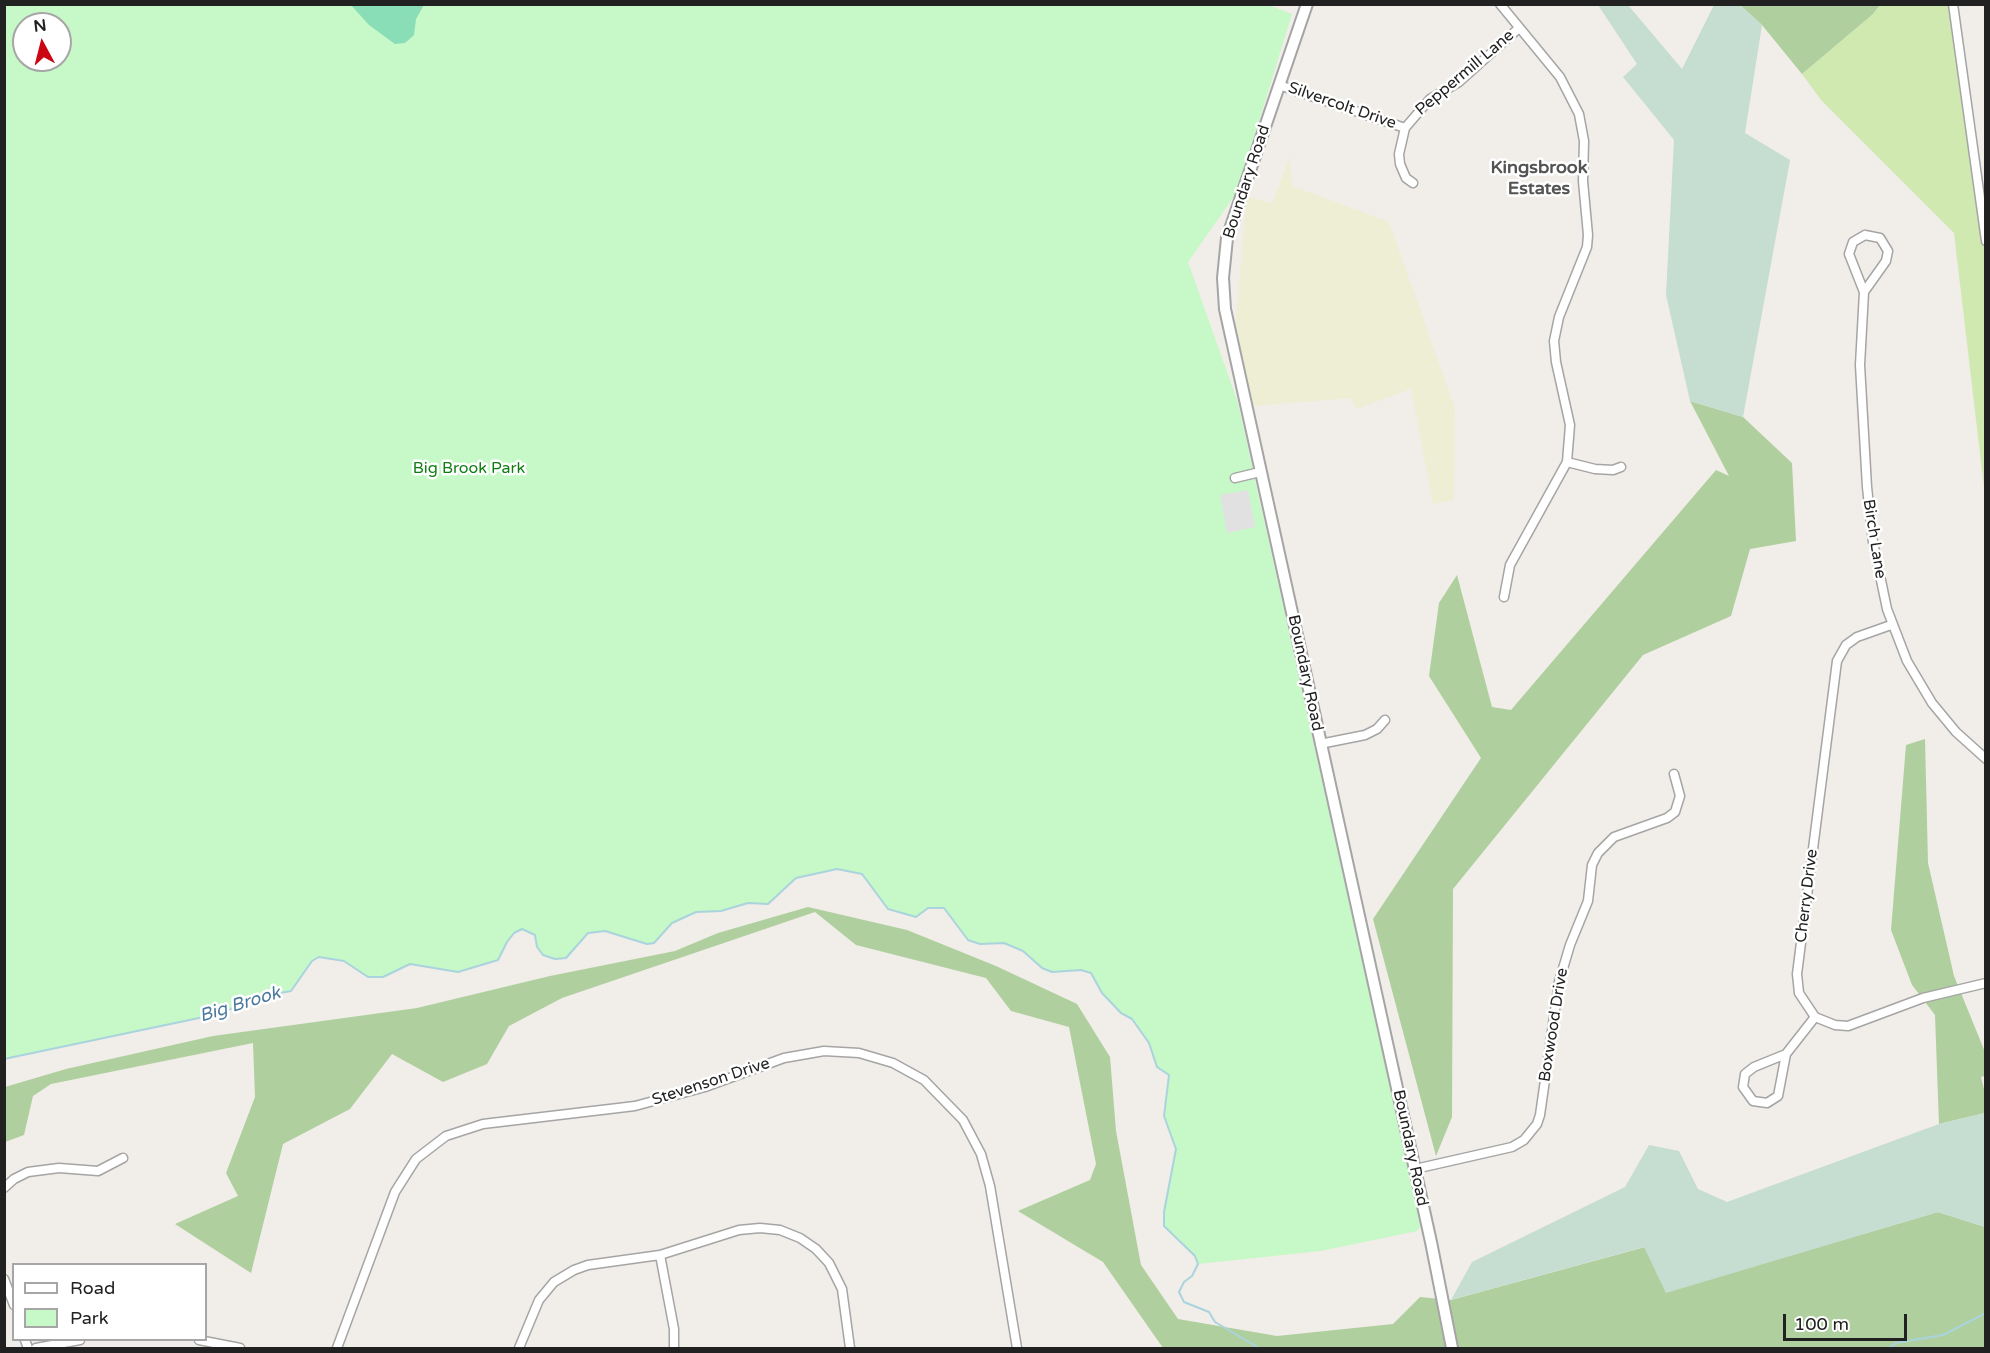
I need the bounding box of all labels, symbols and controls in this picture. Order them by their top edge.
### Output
north arrow [12,12,72,72]
text: N [32,15,48,37]
street label: Peppermill Lane [1412,26,1518,120]
street label: Silvercolt Drive [1286,79,1398,133]
street label: Boundary Road [1220,123,1274,241]
district label: Kingsbrook Estates [1490,157,1588,200]
park label: Big Brook Park [413,459,525,479]
street label: Birch Lane [1858,498,1890,580]
street label: Boundary Road [1283,613,1327,733]
street label: Cherry Drive [1792,848,1822,944]
street label: Boxwood Drive [1536,967,1572,1083]
water label: Big Brook [197,982,283,1028]
street label: Stevenson Drive [650,1054,772,1110]
street label: Boundary Road [1388,1088,1432,1208]
legend [12,1263,207,1341]
text: Road [70,1277,115,1299]
scale bar [1786,1302,1910,1340]
text: Park [70,1307,108,1329]
text: 100 m [1794,1313,1849,1335]

